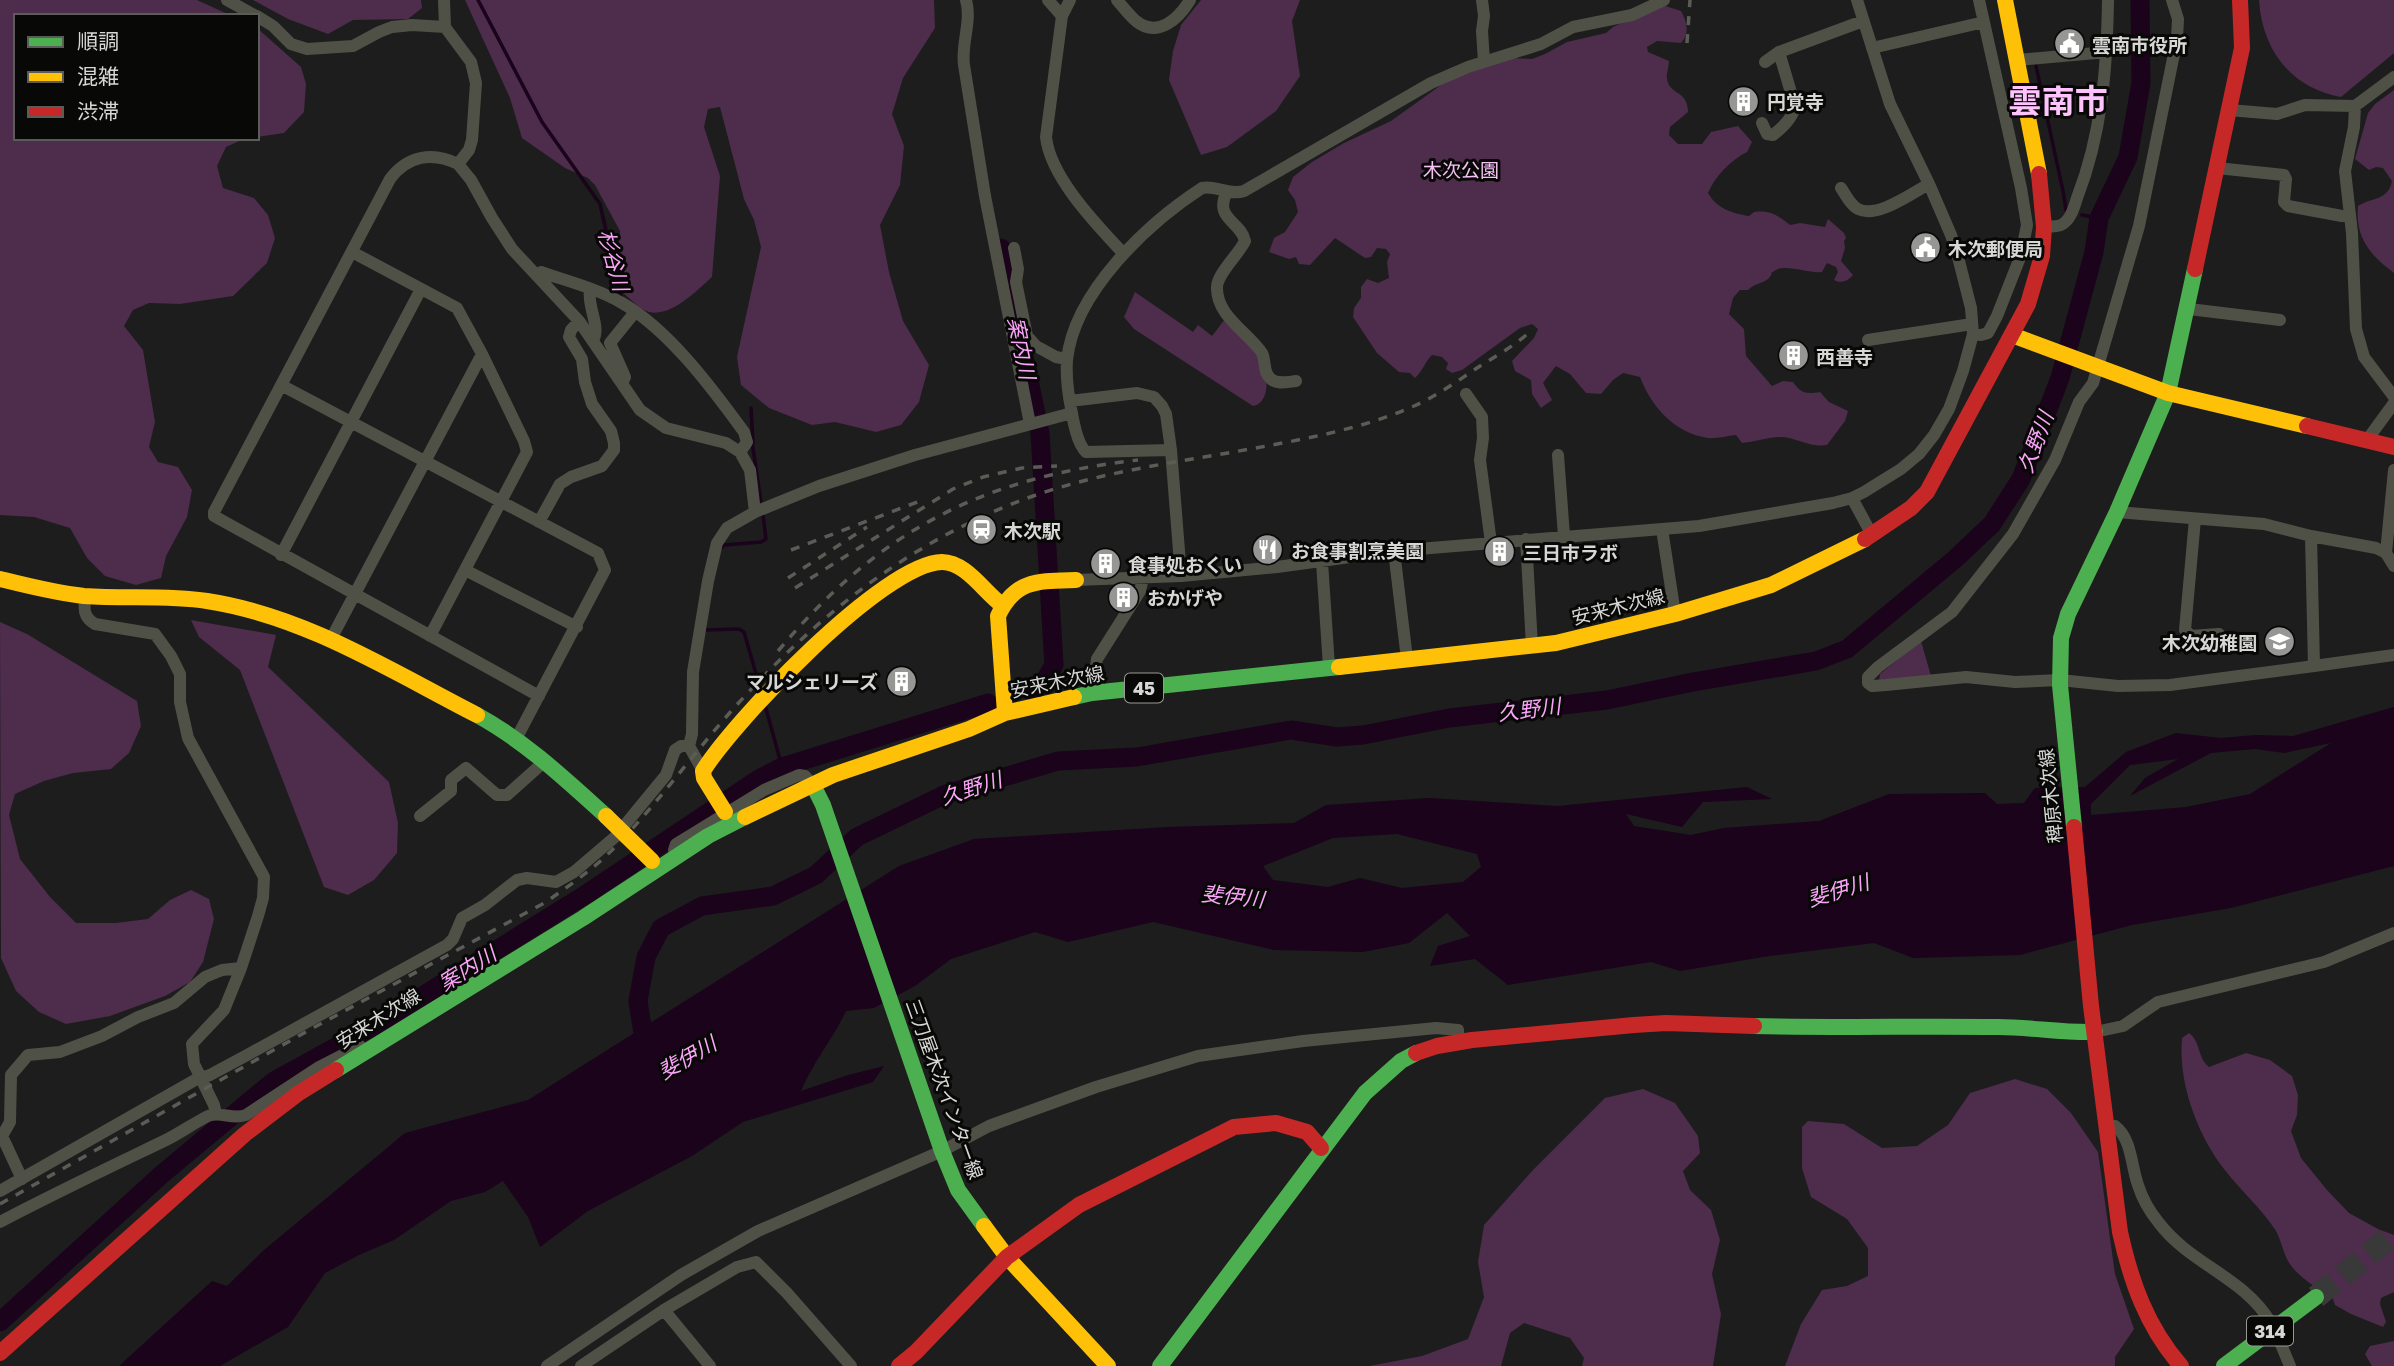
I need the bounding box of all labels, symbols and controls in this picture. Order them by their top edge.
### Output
legend [14,14,259,140]
public building icon: 雲南市役所 [2052,27,2086,61]
text: 順調 [77,28,119,54]
place label: 雲南市役所 [2092,33,2187,56]
text: 混雑 [77,63,119,89]
district label: 雲南市 [2009,81,2108,120]
building icon: 円覚寺 [1727,84,1761,118]
place label: 円覚寺 [1767,90,1824,113]
text: 渋滞 [77,98,119,124]
park label: 木次公園 [1423,158,1499,181]
water label: 杉谷川 [593,226,635,296]
public building icon: 木次郵便局 [1908,231,1942,265]
place label: 木次郵便局 [1948,237,2043,260]
water label: 案内川 [1003,314,1042,383]
building icon: 西善寺 [1776,339,1810,373]
place label: 西善寺 [1816,345,1873,368]
water label: 久野川 [2012,406,2059,476]
station icon: 木次駅 [964,513,998,547]
place label: 木次駅 [1004,519,1061,542]
restaurant icon: お食事割烹美園 [1251,533,1285,567]
building icon: 三日市ラボ [1483,535,1517,569]
place label: お食事割烹美園 [1291,539,1424,562]
place label: 三日市ラボ [1523,541,1618,564]
building icon: 食事処おくい [1088,547,1122,581]
place label: 食事処おくい [1128,553,1242,576]
building icon: おかげや [1107,580,1141,614]
street label: 安来木次線 [1569,583,1667,629]
place label: おかげや [1147,586,1223,609]
school or university icon: 木次幼稚園 [2263,625,2297,659]
place label: 木次幼稚園 [2162,631,2257,654]
street label: 安来木次線 [1008,661,1106,701]
building icon: マルシェリーズ [884,664,918,698]
place label: マルシェリーズ [746,670,878,693]
road number: 45 [1125,674,1163,702]
water label: 久野川 [1496,692,1564,726]
street label: 稗原木次線 [2034,748,2066,844]
water label: 久野川 [937,765,1007,810]
water label: 斐伊川 [1804,868,1874,912]
water label: 斐伊川 [1200,880,1268,912]
water label: 案内川 [433,939,502,996]
street label: 安来木次線 [332,983,424,1053]
street label: 三刀屋木次インター線 [902,996,988,1182]
water label: 斐伊川 [653,1029,723,1084]
road number: 314 [2247,1316,2293,1346]

